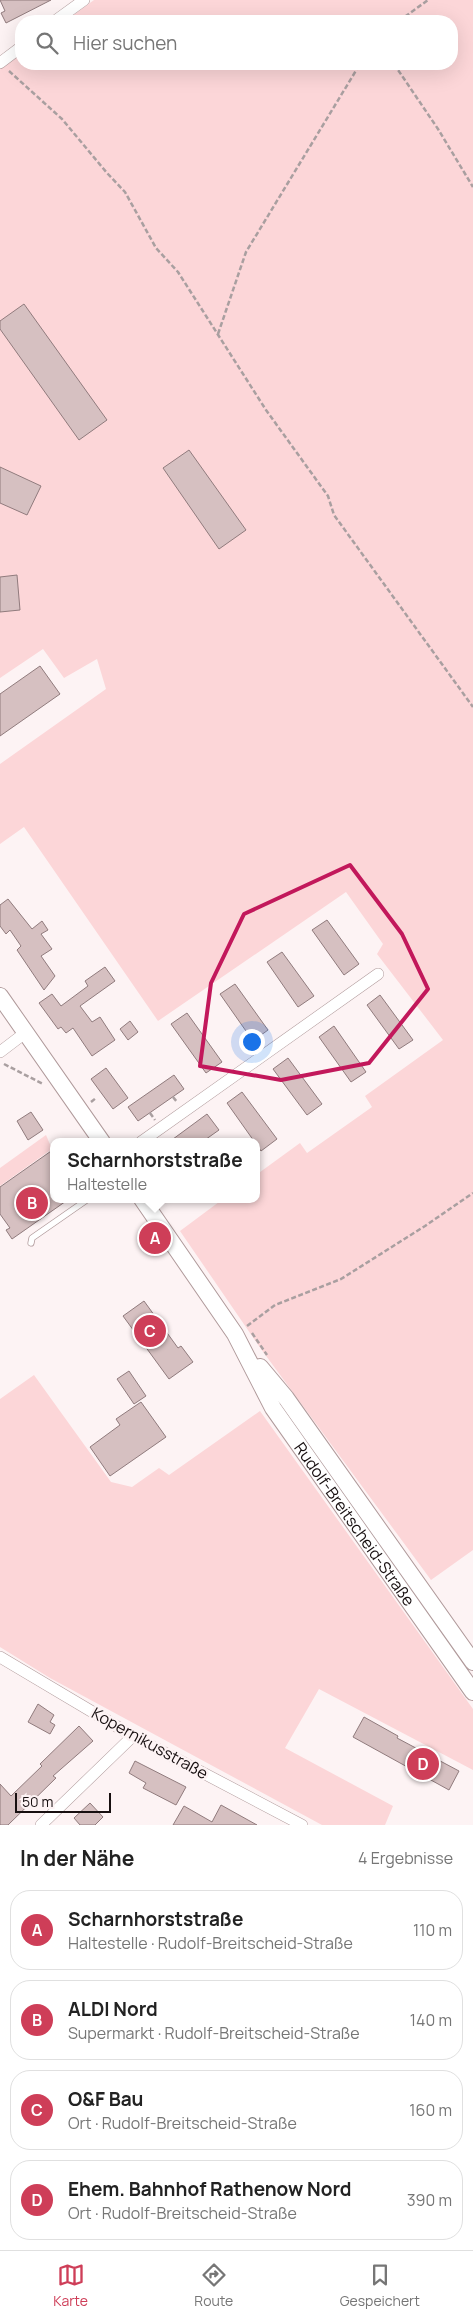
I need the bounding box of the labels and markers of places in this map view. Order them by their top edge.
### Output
pin: B [16,1184,48,1222]
pin: A [139,1219,171,1257]
pin: C [134,1312,166,1350]
pin: D [407,1745,439,1783]

